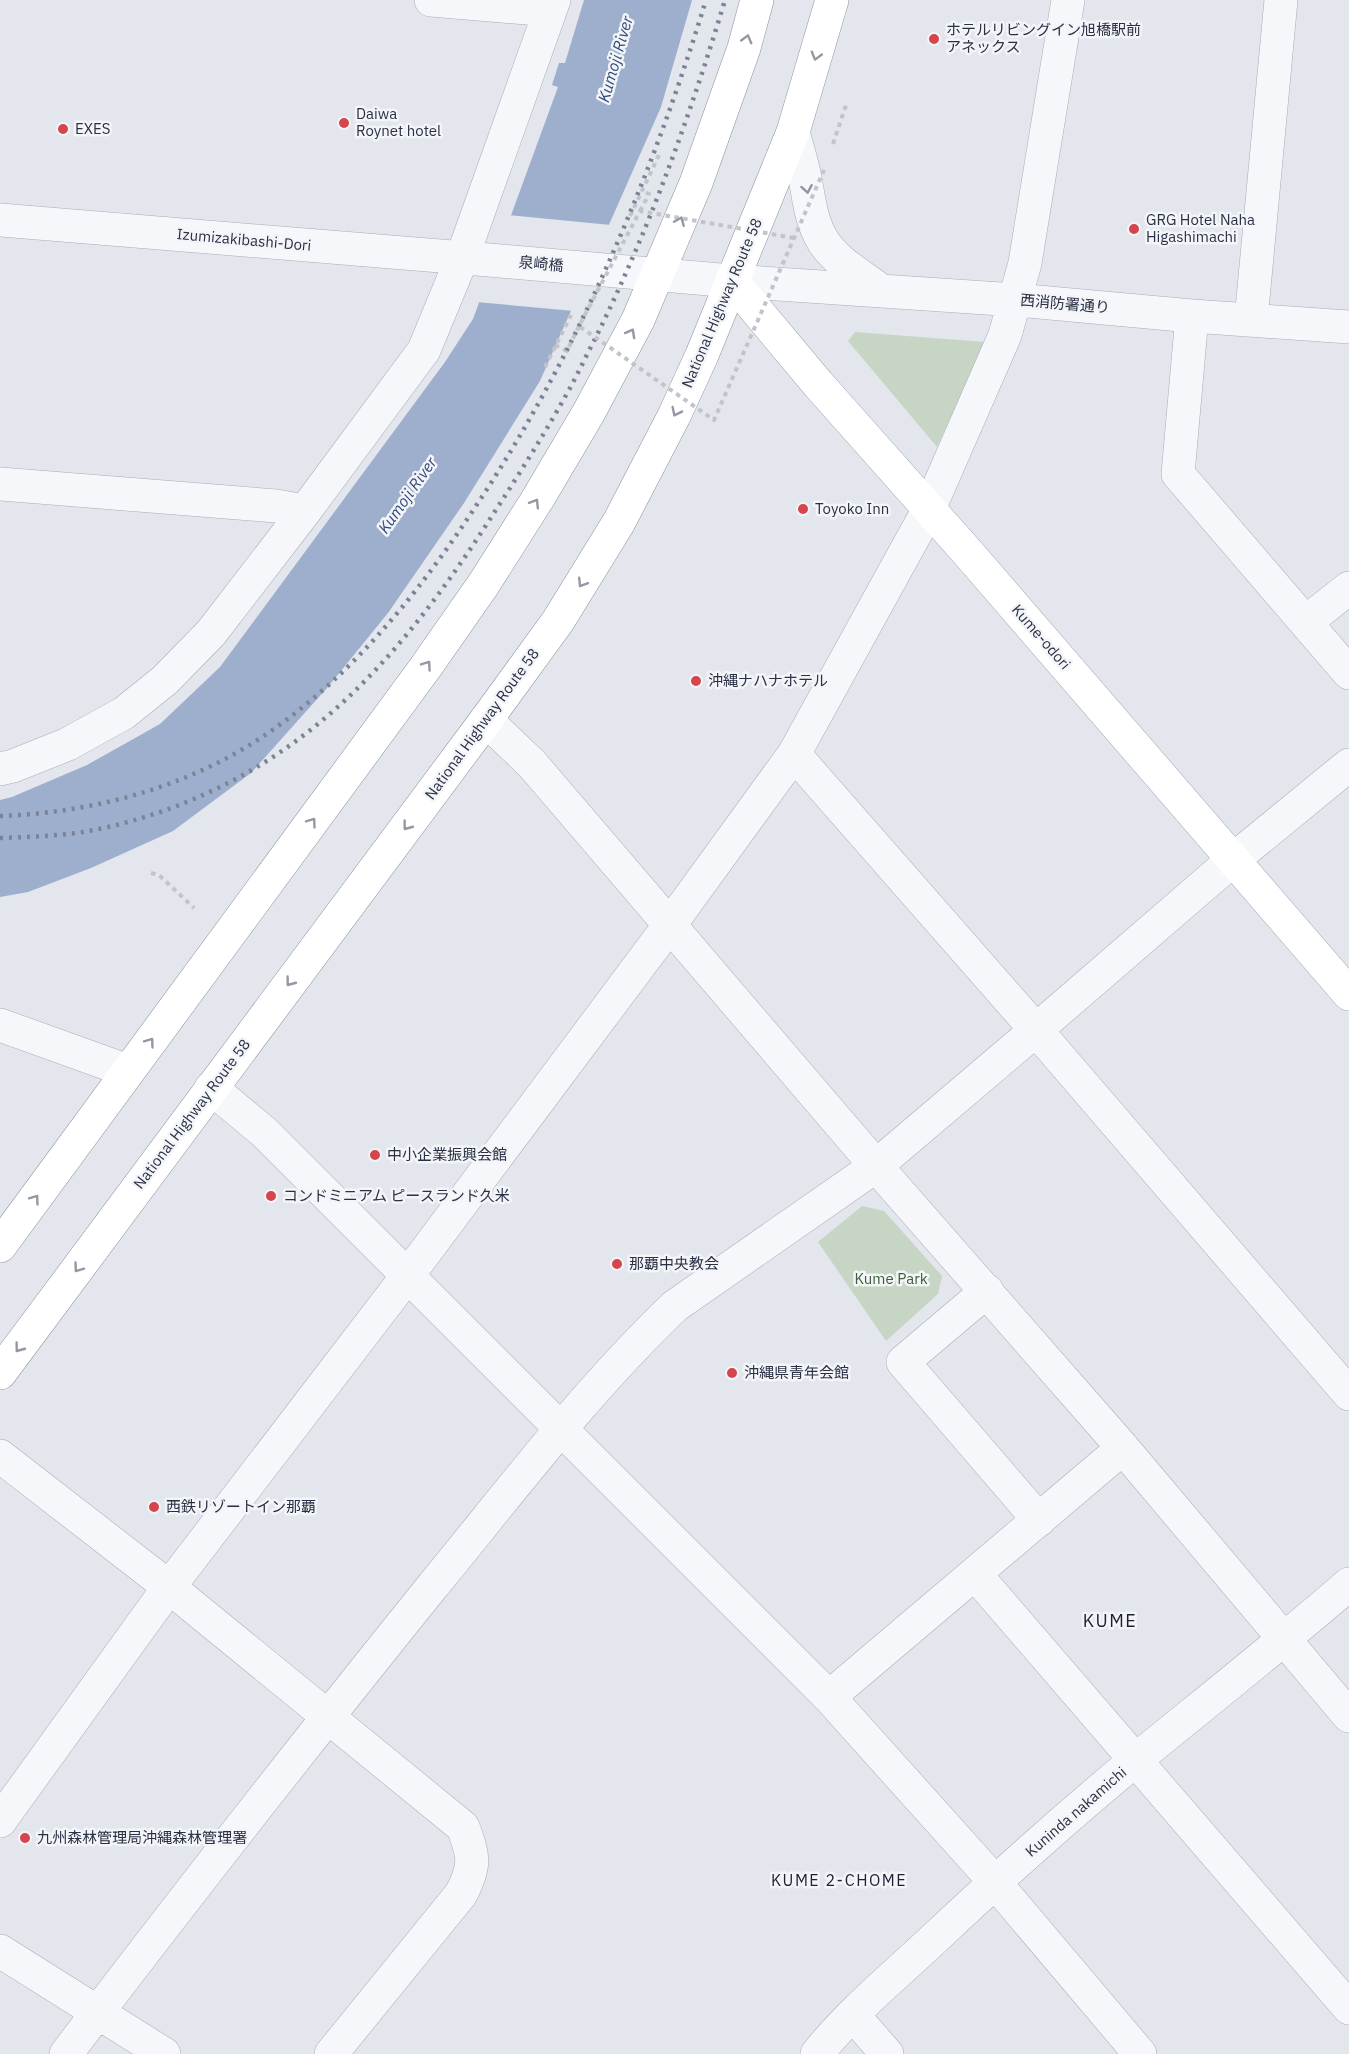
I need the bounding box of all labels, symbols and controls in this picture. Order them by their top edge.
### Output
water label: Kumoji River [593,13,637,104]
place label: ホテルリビングイン旭橋駅前 アネックス [946,20,1141,56]
marker: ホテルリビングイン旭橋駅前 アネックス [927,32,941,46]
one-way arrow [740,34,752,44]
one-way arrow [811,50,823,61]
place label: Daiwa Roynet hotel [356,104,441,140]
marker: Daiwa Roynet hotel [337,116,351,130]
place label: EXES [75,119,110,138]
marker: EXES [56,122,70,136]
one-way arrow [800,185,812,194]
place label: GRG Hotel Naha Higashimachi [1146,210,1255,246]
street label: National Highway Route 58 [677,215,766,391]
one-way arrow [673,217,685,228]
marker: GRG Hotel Naha Higashimachi [1127,222,1141,236]
street label: Izumizakibashi-Dori [176,224,312,255]
street label: 泉崎橋 [518,252,564,275]
street label: 西消防署通り [1019,290,1111,317]
one-way arrow [624,329,635,339]
one-way arrow [671,406,683,417]
water label: Kumoji River [373,452,441,537]
one-way arrow [528,499,540,509]
place label: Toyoko Inn [815,499,889,518]
marker: Toyoko Inn [796,502,810,516]
one-way arrow [577,577,589,587]
street label: Kume-odori [1008,600,1075,673]
street label: National Highway Route 58 [420,644,543,803]
one-way arrow [420,661,431,672]
place label: 沖縄ナハナホテル [708,671,828,690]
marker: 沖縄ナハナホテル [689,674,703,688]
one-way arrow [304,818,315,829]
one-way arrow [403,820,414,831]
one-way arrow [286,976,297,987]
street label: National Highway Route 58 [129,1035,254,1192]
one-way arrow [143,1037,154,1048]
place label: 中小企業振興会館 [387,1145,507,1164]
marker: 中小企業振興会館 [368,1148,382,1162]
place label: コンドミニアム ピースランド久米 [283,1186,510,1205]
marker: コンドミニアム ピースランド久米 [264,1189,278,1203]
one-way arrow [27,1194,38,1205]
place label: 那覇中央教会 [629,1254,719,1273]
marker: 那覇中央教会 [610,1257,624,1271]
one-way arrow [74,1262,85,1273]
park label: Kume Park [854,1269,928,1288]
one-way arrow [15,1341,26,1352]
place label: 沖縄県青年会館 [744,1363,849,1382]
marker: 沖縄県青年会館 [725,1366,739,1380]
place label: 西鉄リゾートイン那覇 [166,1497,316,1516]
marker: 西鉄リゾートイン那覇 [147,1500,161,1514]
district label: KUME [1083,1609,1137,1632]
street label: Kuninda nakamichi [1021,1762,1130,1861]
place label: 九州森林管理局沖縄森林管理署 [37,1828,247,1847]
marker: 九州森林管理局沖縄森林管理署 [18,1831,32,1845]
district label: KUME 2-CHOME [771,1870,907,1890]

